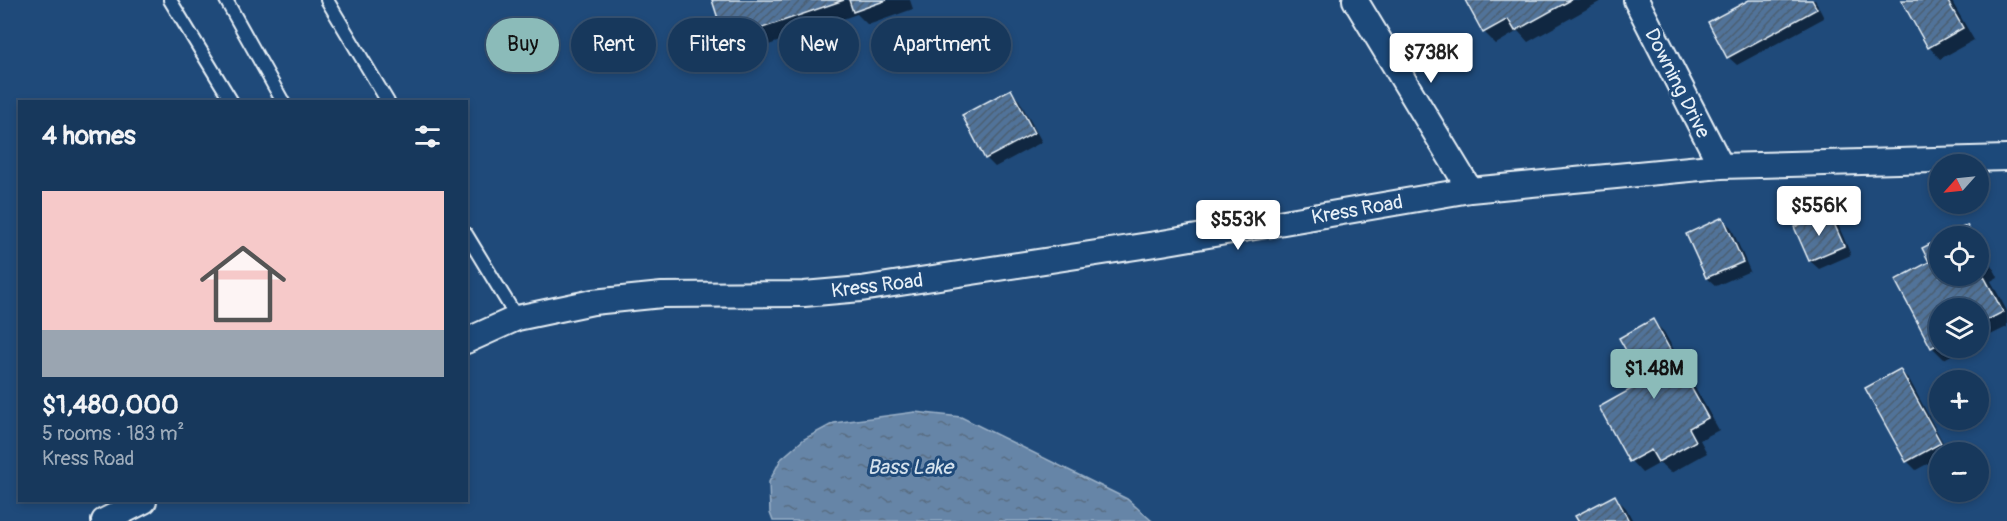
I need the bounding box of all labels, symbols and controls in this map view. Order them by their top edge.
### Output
chip: Buy [486,18,559,72]
chip: Rent [571,18,656,72]
chip: Filters [668,18,767,72]
chip: New [779,18,859,72]
chip: Apartment [871,18,1011,72]
street label: Downing Drive [1639,24,1716,142]
pin: $738K [1389,33,1473,84]
text: $738K [1404,40,1458,65]
text: 4 homes [42,120,136,152]
icon: filters [411,120,444,153]
north arrow [1929,154,1989,214]
map controls [1929,154,1989,502]
pin: $556K [1777,186,1861,237]
street label: Kress Road [1309,189,1405,230]
text: $556K [1791,193,1847,218]
pin: $553K [1196,200,1280,251]
text: $553K [1210,207,1266,232]
button: locate [1929,226,1989,286]
icon: home [189,230,297,338]
street label: Kress Road [830,267,924,304]
button: layers [1929,298,1989,358]
pin: $1.48M [1605,349,1703,400]
text: $1.48M [1624,356,1684,381]
button: + [1929,370,1989,430]
text: $1,480,000 [42,389,179,421]
text: 5 rooms · 183 m² [42,421,184,446]
button: − [1929,442,1989,502]
text: Kress Road [42,446,134,471]
water label: Bass Lake [867,454,955,481]

